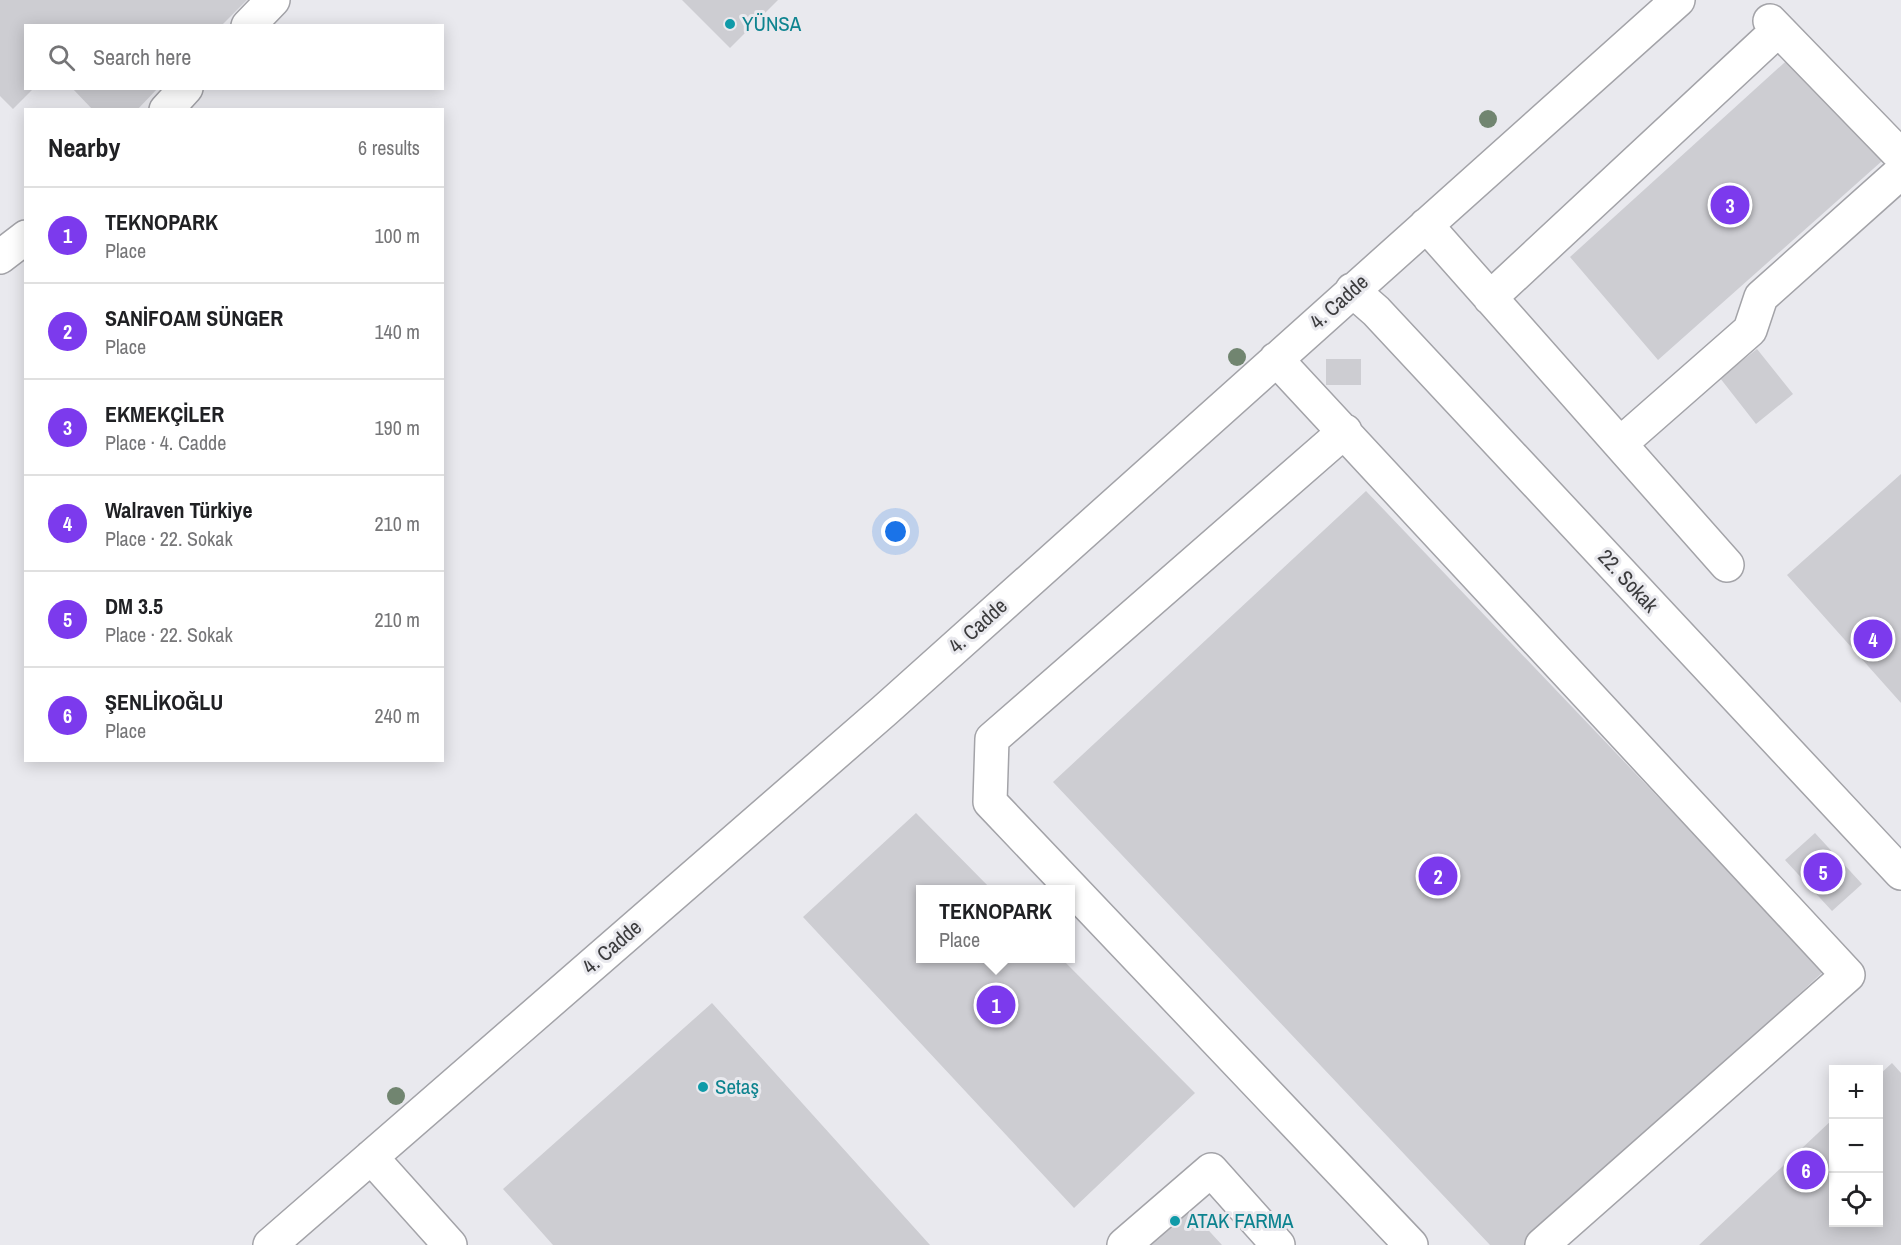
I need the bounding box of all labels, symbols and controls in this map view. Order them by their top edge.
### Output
place label: YÜNSA [742,9,802,38]
marker: YÜNSA [723,17,737,31]
search box [24,24,444,90]
icon: search [45,41,78,74]
text: Search here [93,42,191,72]
text: Nearby [48,130,120,165]
text: 6 results [358,134,420,161]
pin: 3 [1710,182,1750,228]
text: TEKNOPARK [105,207,218,237]
text: 1 [63,222,72,249]
text: 100 m [374,222,420,249]
text: Place [105,237,146,264]
street label: 4. Cadde [1303,267,1374,336]
text: SANİFOAM SÜNGER [105,303,283,333]
text: 2 [63,318,72,345]
text: 140 m [374,318,420,345]
text: Place [105,333,146,360]
text: EKMEKÇİLER [105,399,224,429]
text: 3 [63,414,72,441]
text: 190 m [374,414,420,441]
text: Place · 4. Cadde [105,429,226,456]
text: Walraven Türkiye [105,495,252,525]
text: 4 [63,510,72,537]
text: 210 m [374,510,420,537]
your location [881,517,910,546]
text: Place · 22. Sokak [105,525,233,552]
street label: 22. Sokak [1592,543,1665,619]
text: DM 3.5 [105,591,163,621]
street label: 4. Cadde [942,591,1013,660]
text: 5 [63,606,72,633]
text: 210 m [374,606,420,633]
pin: 4 [1854,616,1892,662]
text: Place · 22. Sokak [105,621,233,648]
text: ŞENLİKOĞLU [105,687,223,717]
text: 6 [63,702,72,729]
text: 240 m [374,702,420,729]
text: Place [105,717,146,744]
pin: 5 [1804,850,1842,894]
pin: 2 [1418,854,1458,898]
popup [916,885,1075,963]
text: TEKNOPARK [939,896,1052,926]
street label: 4. Cadde [576,913,648,980]
text: Place [939,926,980,953]
pin: 1 [976,982,1016,1028]
map controls [1829,1065,1883,1227]
button: + [1829,1065,1883,1119]
place label: Setaş [715,1072,759,1101]
marker: Setaş [696,1080,710,1094]
button: − [1829,1119,1883,1173]
pin: 6 [1786,1148,1826,1192]
button: locate [1829,1173,1883,1227]
place label: ATAK FARMA [1186,1206,1294,1235]
marker: ATAK FARMA [1168,1214,1182,1228]

